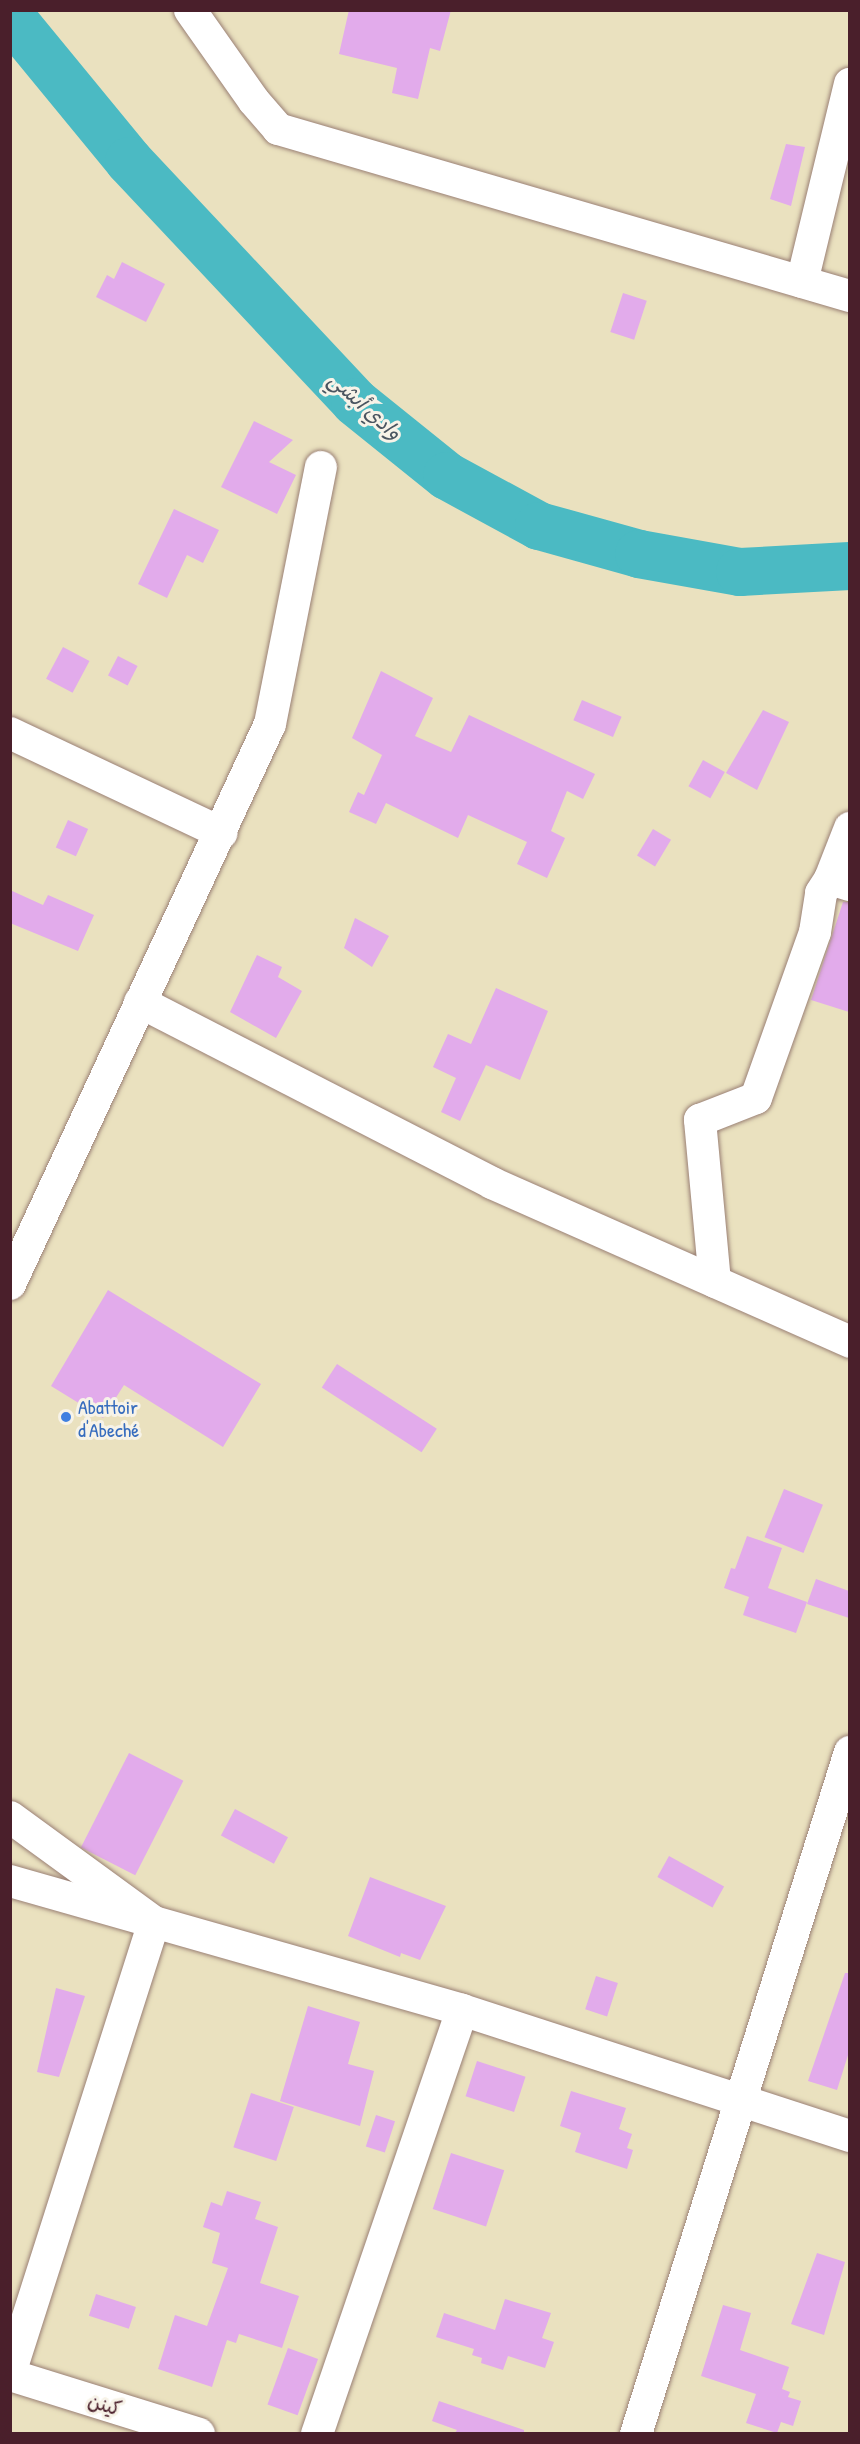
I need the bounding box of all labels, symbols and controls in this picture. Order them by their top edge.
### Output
water label: وادي أبشي [324,367,406,445]
place label: Abattoir d'Abeché [78,1394,139,1441]
marker: Abattoir d'Abeché [59,1410,73,1424]
street label: كينن [85,2388,125,2420]

